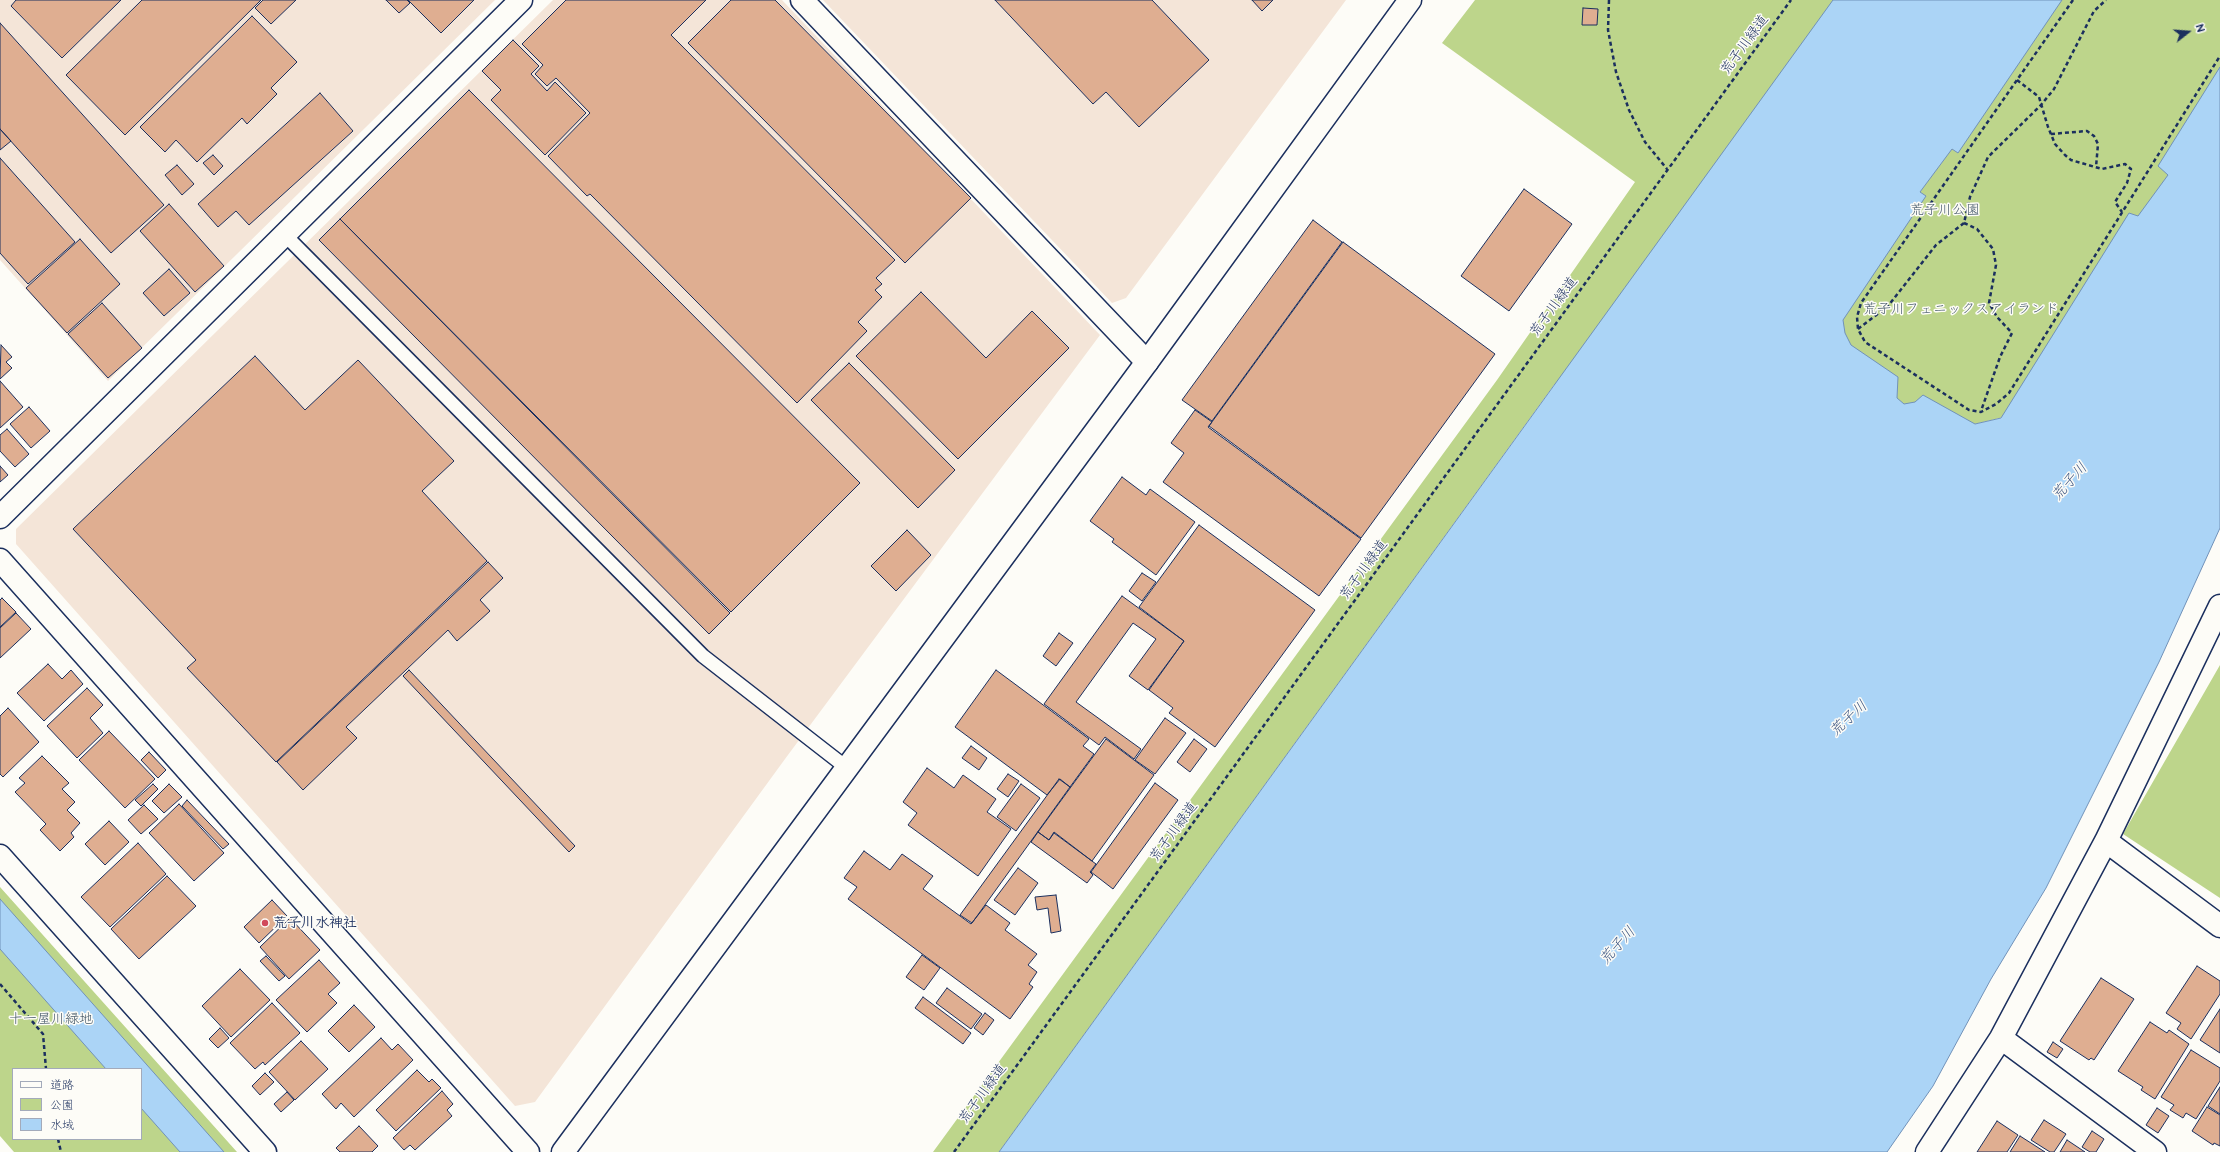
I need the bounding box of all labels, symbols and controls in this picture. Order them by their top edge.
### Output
street label: 荒子川緑道 [1718,12,1772,78]
north arrow [2168,12,2208,52]
text: N [2193,22,2207,34]
park label: 荒子川公園 [1910,202,1980,218]
street label: 荒子川緑道 [1527,274,1581,340]
park label: 荒子川フェニックスアイランド [1863,301,2059,317]
water label: 荒子川 [2048,459,2092,505]
street label: 荒子川緑道 [1337,537,1391,603]
water label: 荒子川 [1826,697,1872,741]
street label: 荒子川緑道 [1147,799,1201,865]
place label: 荒子川水神社 [273,915,357,931]
marker: 荒子川水神社 [260,918,270,928]
water label: 荒子川 [1596,923,1640,969]
park label: 十一屋川緑地 [9,1011,93,1027]
street label: 荒子川緑道 [956,1061,1010,1127]
legend [12,1068,142,1140]
text: 道路 [50,1078,74,1093]
text: 公園 [50,1098,74,1113]
text: 水域 [50,1118,74,1133]

